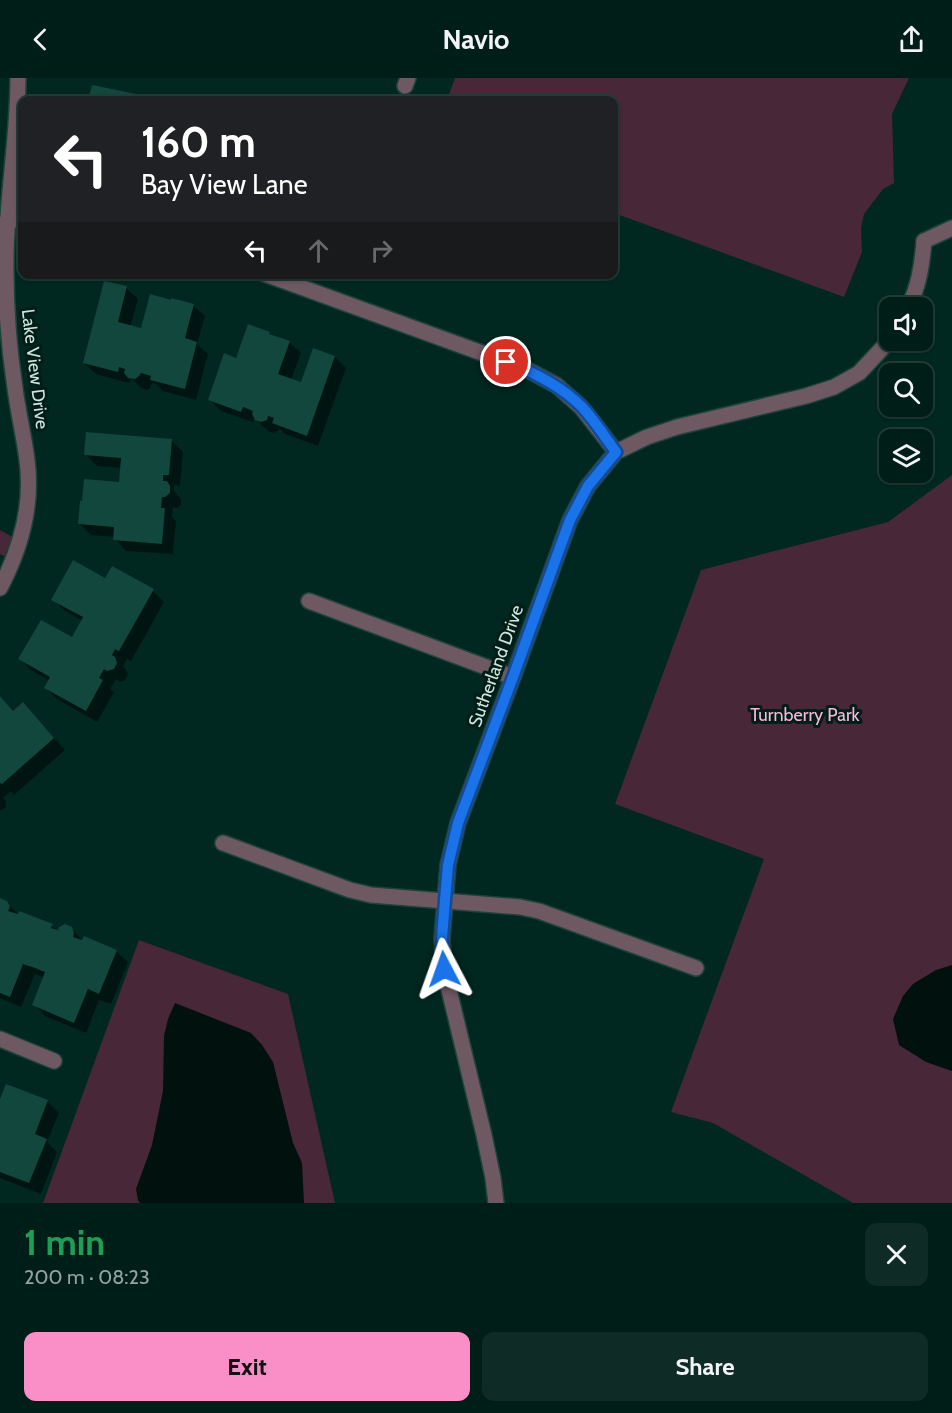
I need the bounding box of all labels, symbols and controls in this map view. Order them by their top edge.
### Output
icon: back [24,23,57,56]
text: Navio [442,23,510,56]
icon: share [895,23,928,56]
text: 160 m [141,116,256,168]
icon: left [42,120,120,198]
text: Bay View Lane [141,168,308,201]
icon: left [239,234,272,267]
icon: ahead [302,234,335,267]
icon: right [365,234,398,267]
map controls [879,297,933,483]
button: sound [879,297,933,351]
street label: Lake View Drive [17,308,53,430]
pin [480,336,531,387]
icon: arrive [489,345,522,378]
button: search [879,363,933,417]
button: layers [879,429,933,483]
street label: Sutherland Drive [464,602,528,730]
park label: Turnberry Park [750,704,861,726]
position arrow [412,937,476,1001]
text: 1 min [24,1220,105,1264]
button: close [865,1223,928,1286]
text: 200 m · 08:23 [24,1265,150,1289]
button: Exit [24,1332,470,1401]
button: Share [482,1332,928,1401]

